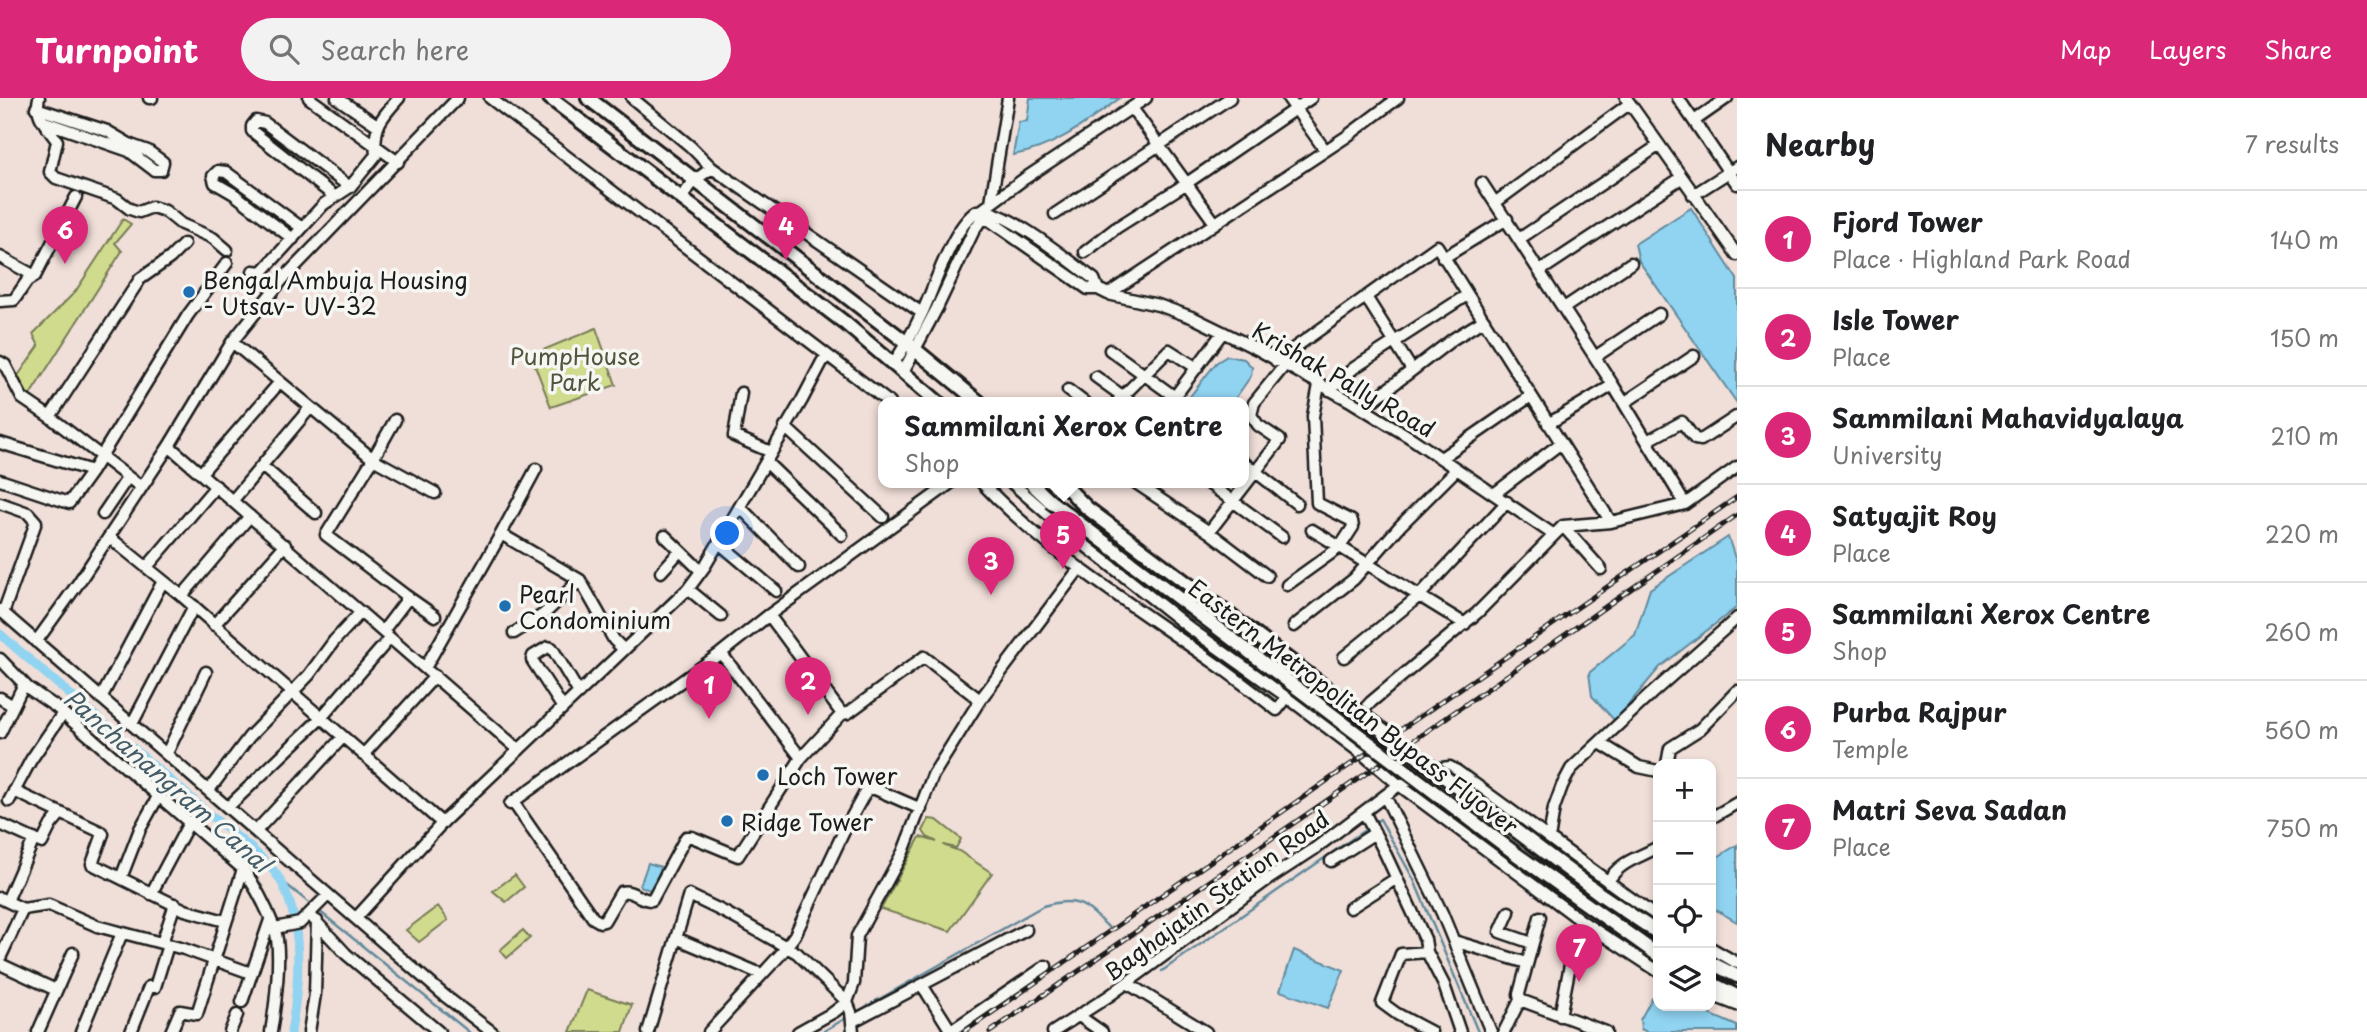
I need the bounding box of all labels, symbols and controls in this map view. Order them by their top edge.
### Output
search box [241,18,731,81]
text: Turnpoint [35,24,199,74]
icon: search [265,30,303,68]
text: Search here [321,30,469,69]
text: Map [2060,31,2111,67]
text: Layers [2149,31,2226,67]
text: Share [2264,31,2332,67]
text: Nearby [1765,121,1875,166]
text: 7 results [2245,126,2339,161]
pin: 4 [763,202,809,260]
text: Fjord Tower [1832,202,1983,241]
pin: 6 [42,206,88,264]
text: 1 [1783,222,1794,257]
text: 140 m [2270,222,2339,257]
text: Place · Highland Park Road [1832,241,2131,276]
place label: Bengal Ambuja Housing - Utsav- UV-32 [203,262,468,323]
marker: Bengal Ambuja Housing - Utsav- UV-32 [181,284,197,300]
text: Isle Tower [1832,300,1959,339]
street label: Krishak Pally Road [1246,312,1442,446]
text: 2 [1780,320,1796,355]
text: 150 m [2270,320,2339,355]
park label: PumpHouse Park [510,338,640,399]
text: Place [1832,339,1891,374]
popup [878,397,1249,488]
text: Sammilani Mahavidyalaya [1832,398,2184,437]
text: Sammilani Xerox Centre [904,406,1223,445]
text: 3 [1780,418,1796,453]
text: 210 m [2271,418,2339,453]
text: University [1832,437,1942,472]
text: Shop [904,445,959,480]
text: Satyajit Roy [1832,496,1997,535]
pin: 5 [1040,511,1086,569]
your location [710,516,744,550]
text: 4 [1780,516,1796,551]
text: 220 m [2265,516,2339,551]
text: Place [1832,535,1891,570]
pin: 3 [968,537,1014,595]
street label: Eastern Metropolitan Bypass Flyover [1182,570,1527,842]
place label: Pearl Condominium [519,576,671,637]
text: Sammilani Xerox Centre [1832,594,2150,633]
marker: Pearl Condominium [497,598,513,614]
text: 5 [1781,614,1795,649]
text: 260 m [2264,614,2339,649]
text: Shop [1832,633,1887,668]
pin: 2 [785,657,831,715]
pin: 1 [686,661,732,719]
water label: Panchanangram Canal [57,680,282,882]
text: Purba Rajpur [1832,692,2006,731]
text: 6 [1780,712,1796,747]
text: 560 m [2264,712,2339,747]
text: Temple [1832,731,1909,766]
place label: Loch Tower [777,758,898,793]
map controls [1653,759,1716,1011]
button: + [1653,759,1716,822]
marker: Loch Tower [755,767,771,783]
text: Matri Seva Sadan [1832,790,2067,829]
street label: Baghajatin Station Road [1096,801,1336,989]
place label: Ridge Tower [741,804,873,839]
text: 7 [1781,810,1795,845]
text: 750 m [2266,810,2339,845]
marker: Ridge Tower [719,813,735,829]
button: − [1653,822,1716,885]
text: Place [1832,829,1891,864]
button: locate [1653,885,1716,948]
pin: 7 [1556,924,1602,982]
button: layers [1653,948,1716,1011]

